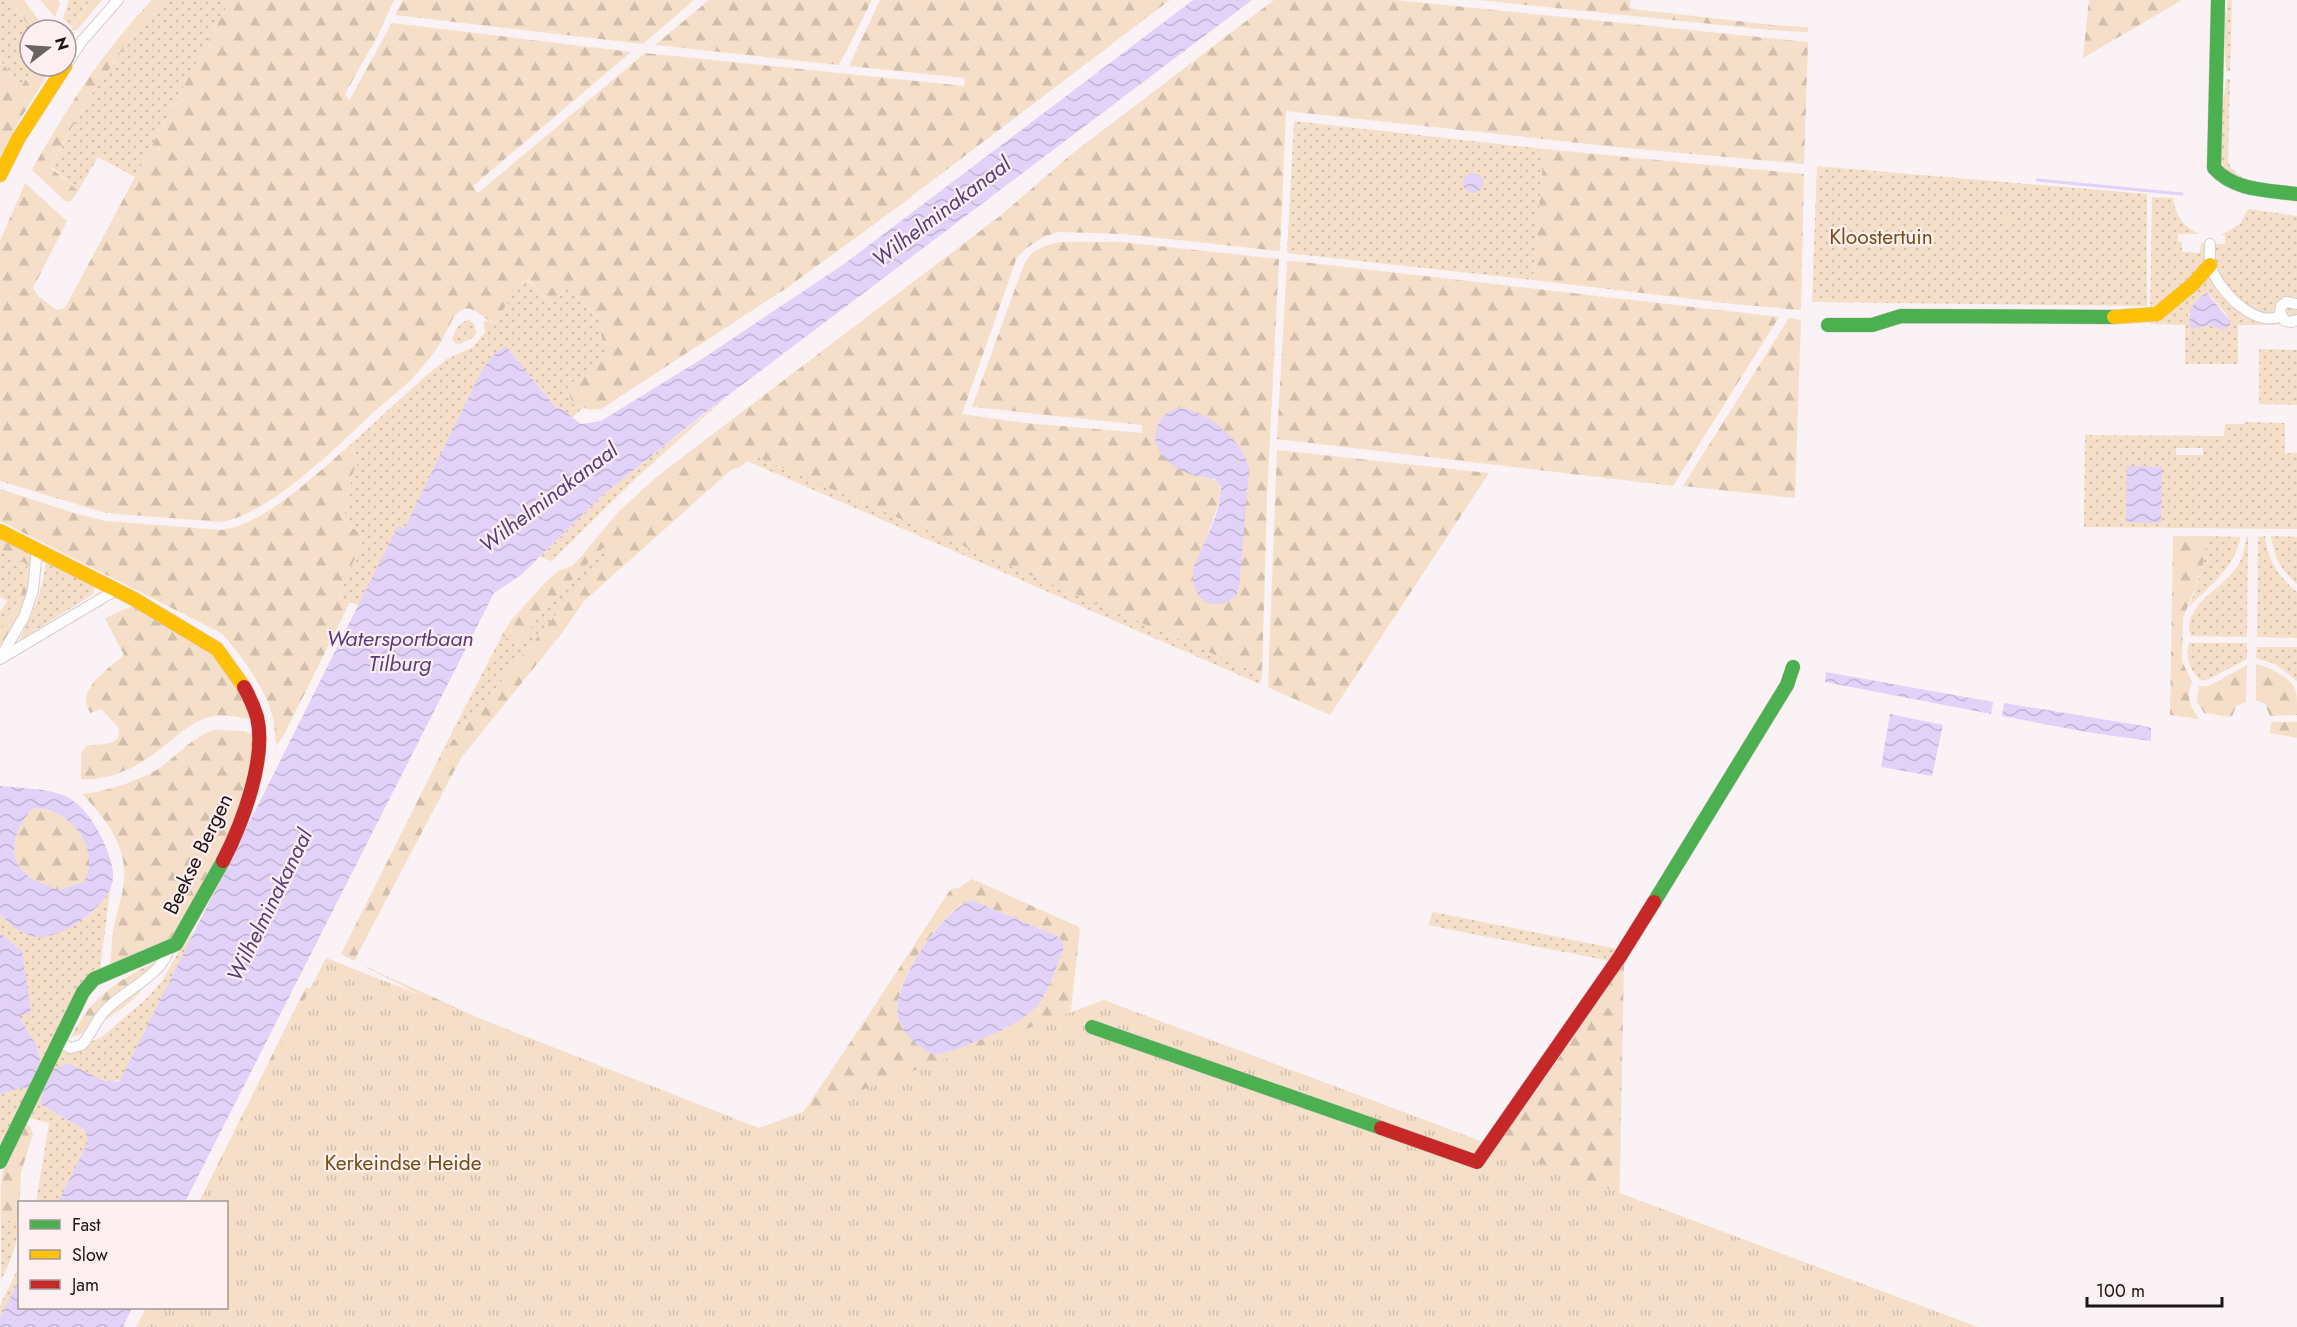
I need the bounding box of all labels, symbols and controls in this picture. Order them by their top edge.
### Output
north arrow [18,18,78,78]
text: N [49,34,75,53]
water label: Wilhelminakanaal [865,148,1018,274]
park label: Kloostertuin [1829,222,1933,252]
water label: Wilhelminakanaal [472,434,625,560]
water label: Watersportbaan Tilburg [326,622,474,679]
street label: Beekse Bergen [156,788,240,920]
water label: Wilhelminakanaal [218,822,320,987]
park label: Kerkeindse Heide [324,1148,482,1178]
legend [18,1201,228,1309]
text: Fast [72,1212,101,1238]
text: Slow [72,1242,109,1268]
scale bar [2087,1270,2222,1308]
text: Jam [70,1272,99,1298]
text: 100 m [2096,1278,2145,1304]

